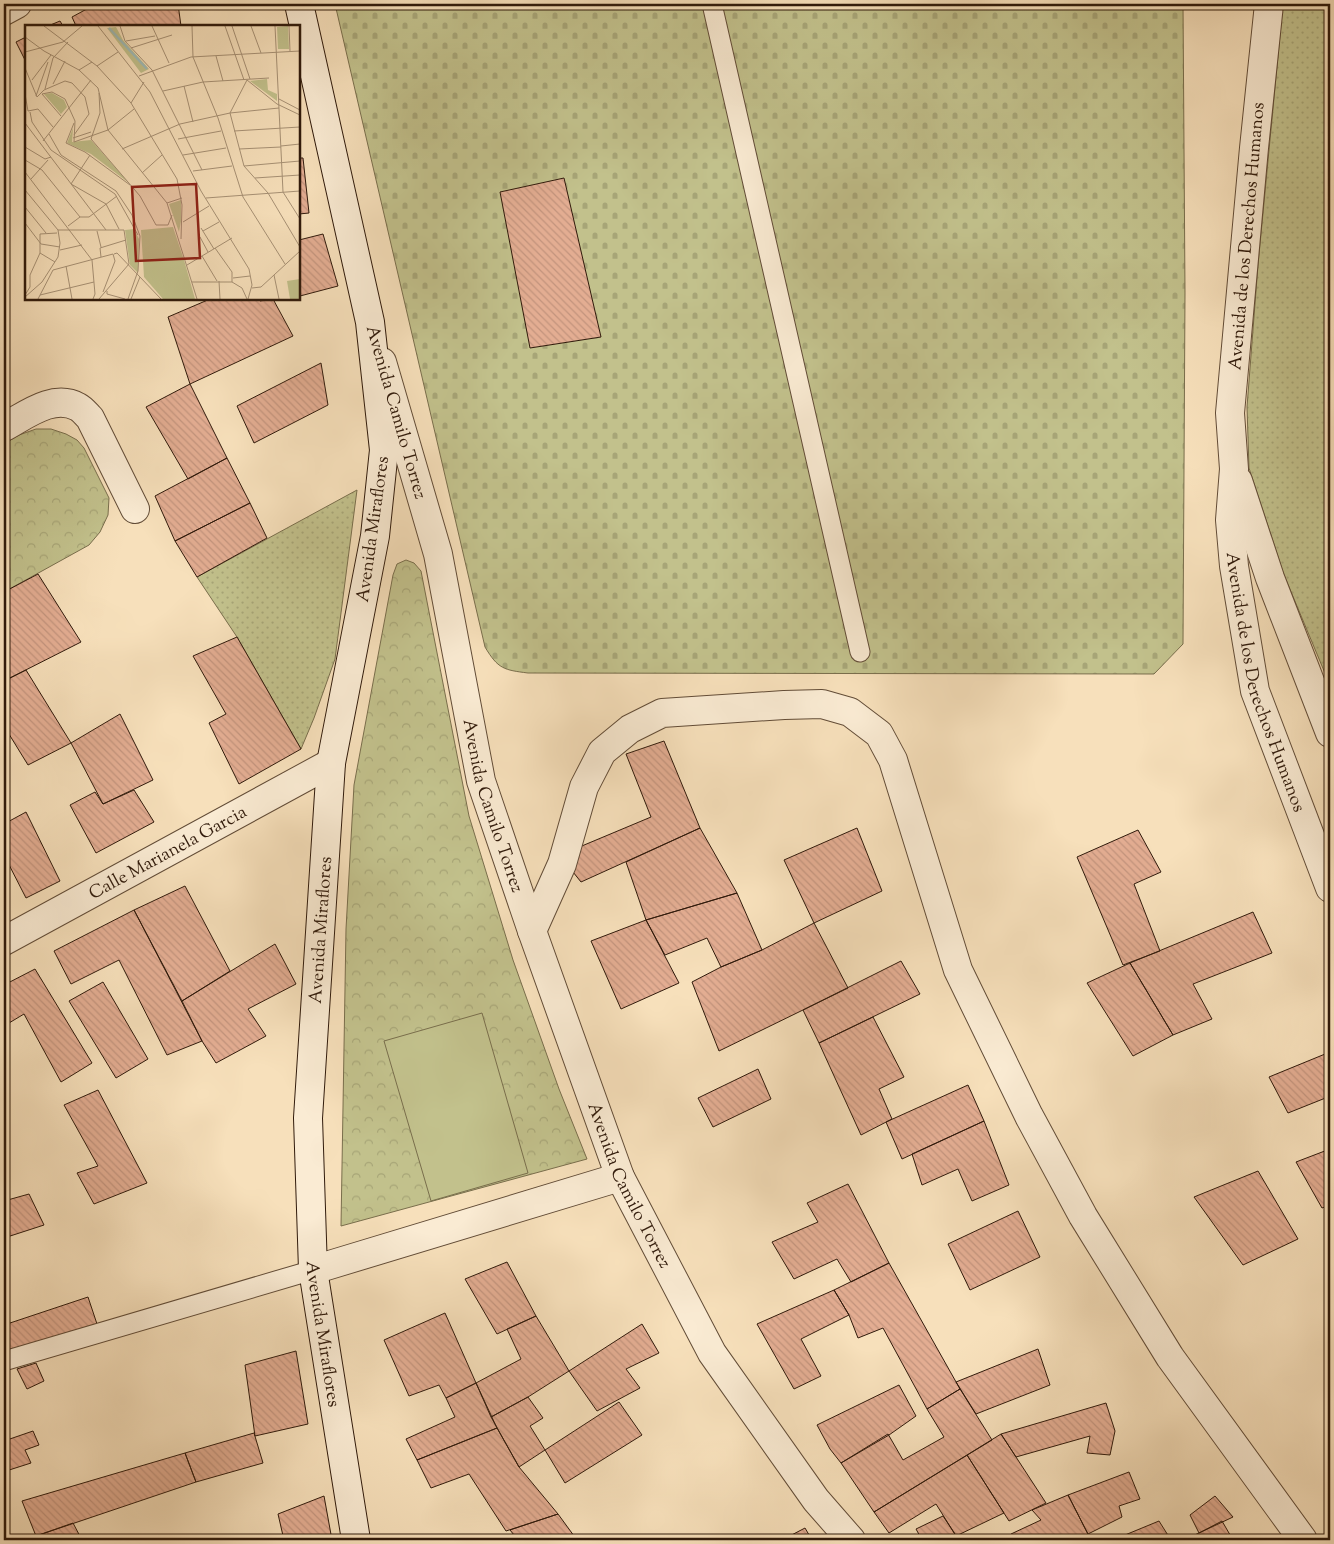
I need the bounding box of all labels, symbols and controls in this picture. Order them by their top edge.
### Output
inset map [25,25,300,300]
street label: Avenida de los Derechos Humanos [1223,101,1273,371]
street label: Avenida Camilo Torrez [358,323,432,503]
street label: Avenida Miraflores [351,455,397,604]
street label: Avenida de los Derechos Humanos [1218,551,1311,816]
street label: Avenida Camilo Torrez [455,717,529,897]
street label: Calle Marianela Garcia [85,800,252,907]
street label: Avenida Miraflores [304,856,340,1005]
street label: Avenida Camilo Torrez [579,1099,677,1274]
street label: Avenida Miraflores [298,1261,346,1409]

